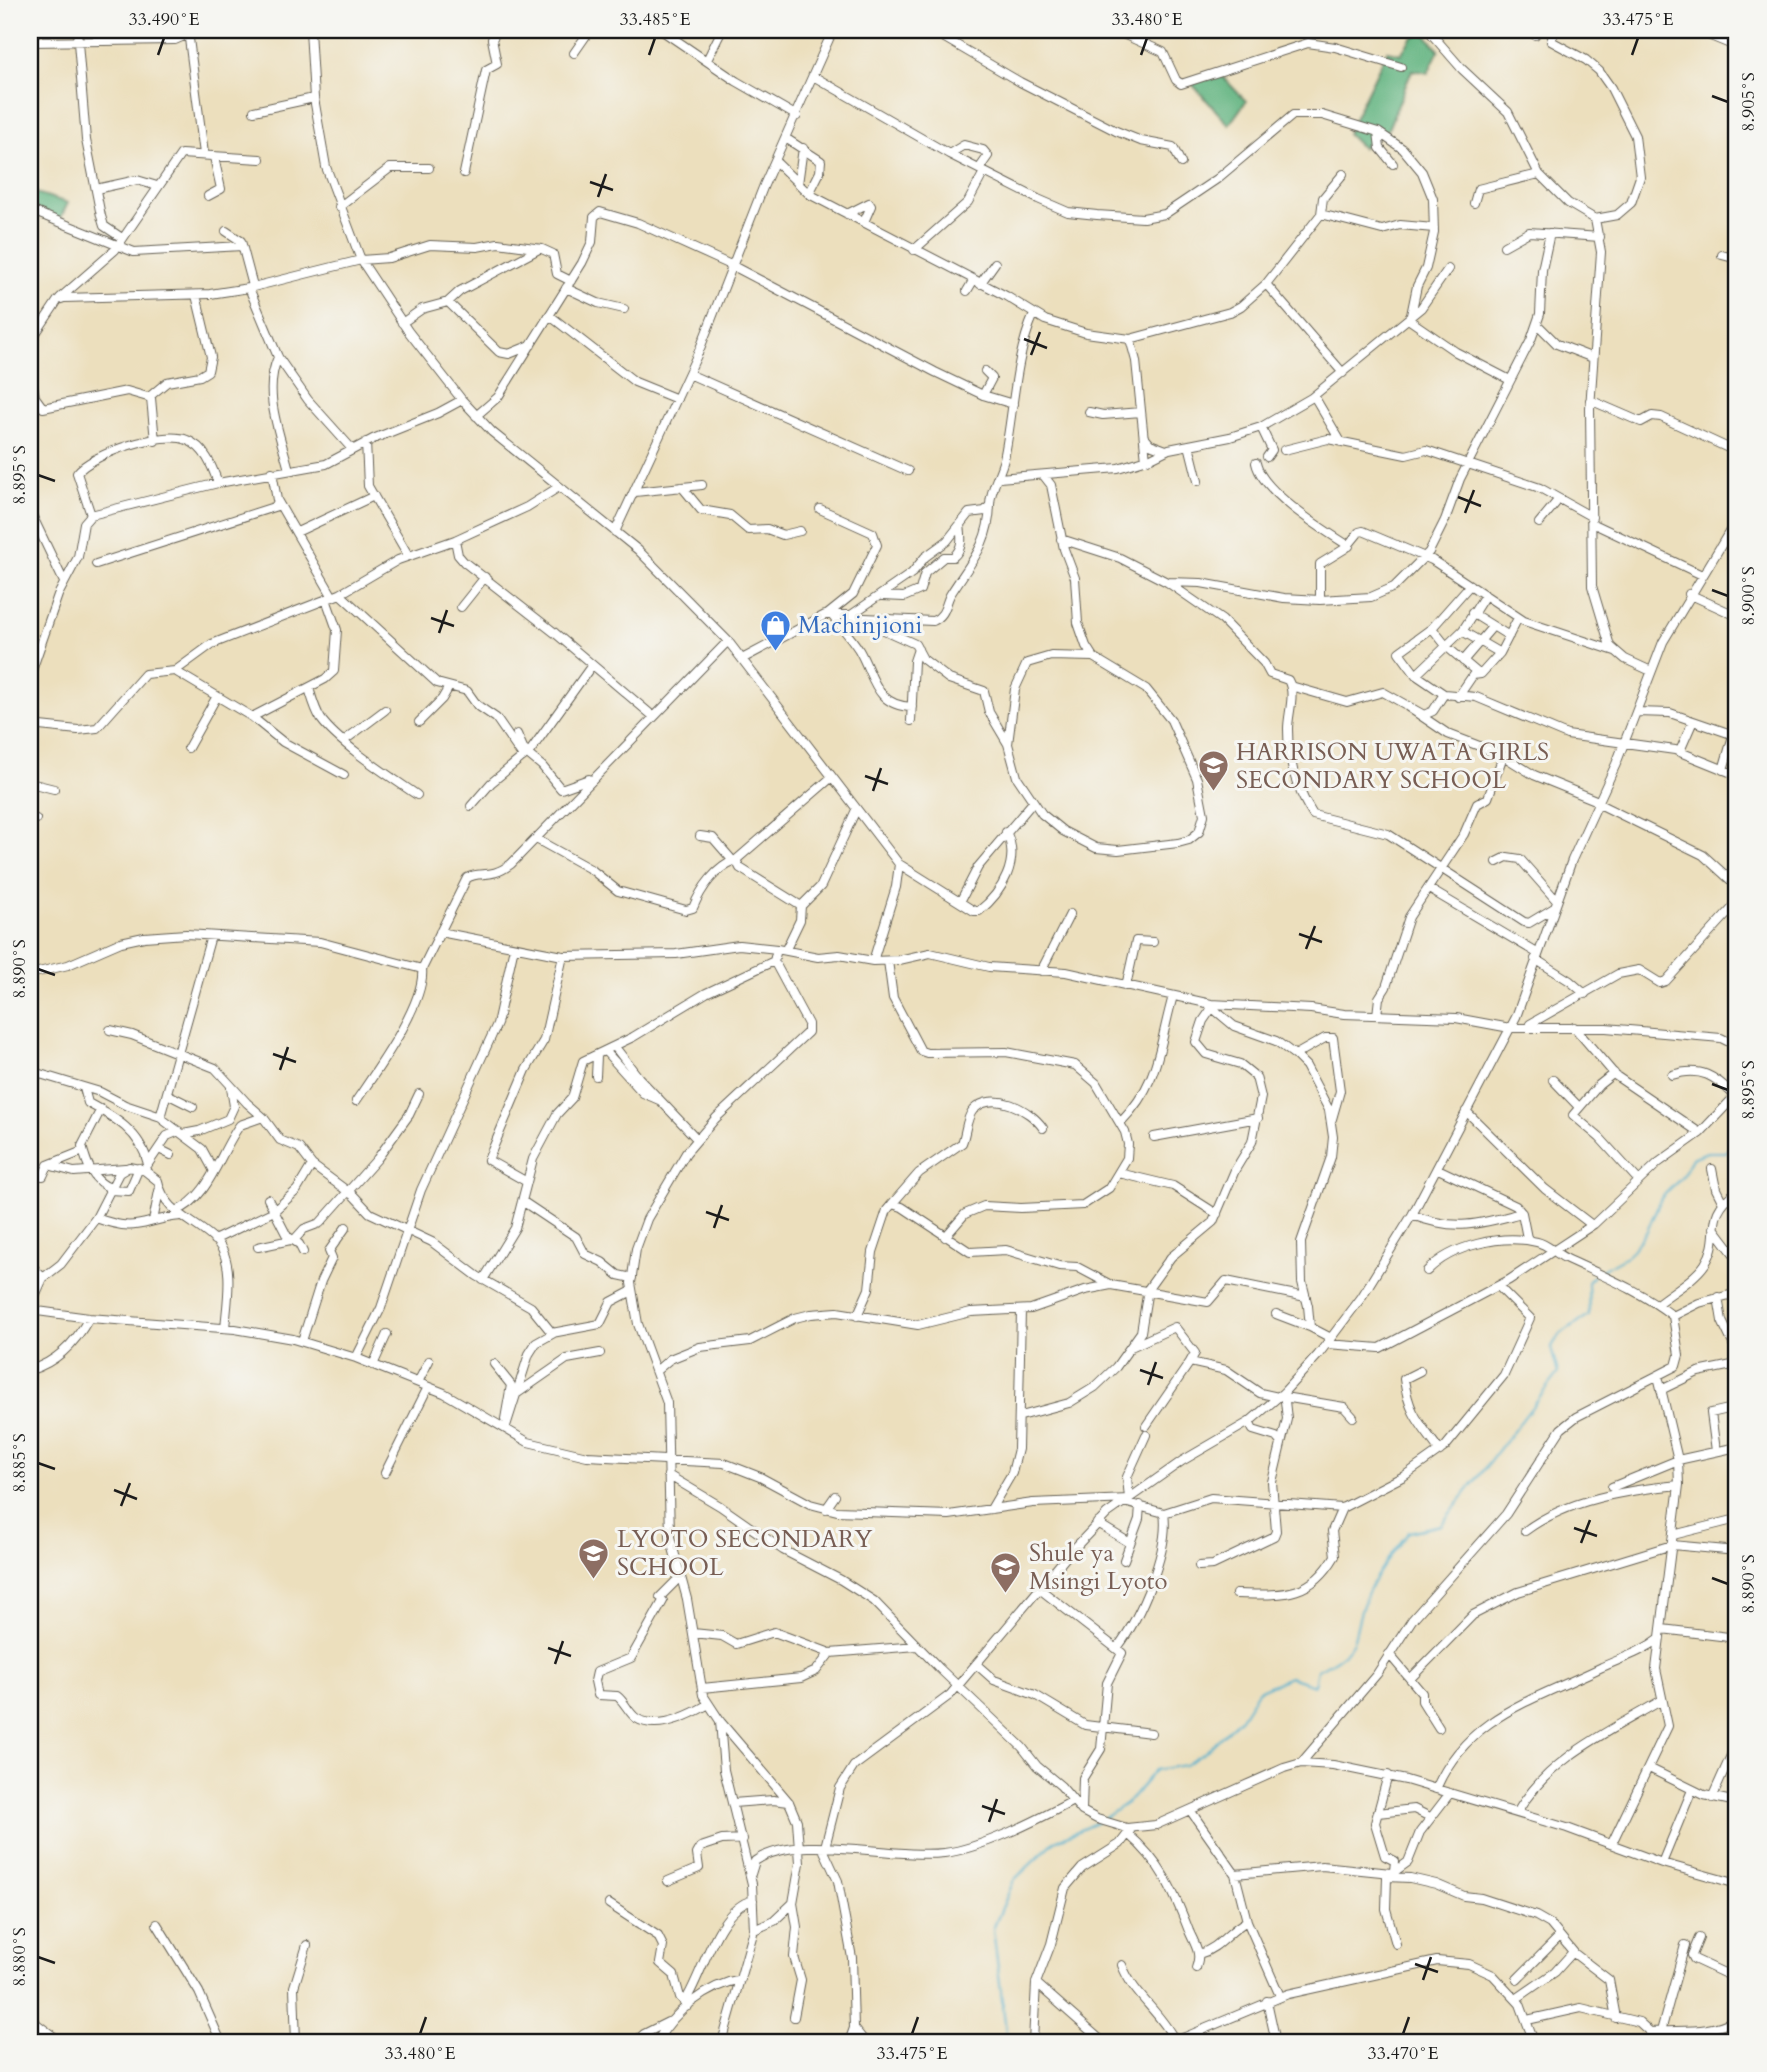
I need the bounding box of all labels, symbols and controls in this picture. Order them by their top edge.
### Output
text: 33.490°E [129,7,200,32]
text: 33.485°E [620,7,691,32]
text: 33.480°E [1112,7,1183,32]
text: 33.475°E [1603,7,1674,32]
text: 8.905°S [1736,72,1761,132]
text: 8.895°S [7,445,32,505]
text: 8.900°S [1736,566,1761,626]
shop icon: Machinjioni [758,608,792,652]
place label: Machinjioni [798,609,923,642]
place label: HARRISON UWATA GIRLS SECONDARY SCHOOL [1236,736,1549,797]
school or university icon: HARRISON UWATA GIRLS SECONDARY SCHOOL [1196,749,1230,793]
text: 8.890°S [7,939,32,999]
text: 8.895°S [1736,1060,1761,1120]
text: 8.885°S [7,1433,32,1493]
place label: LYOTO SECONDARY SCHOOL [617,1523,873,1584]
school or university icon: LYOTO SECONDARY SCHOOL [577,1536,611,1580]
place label: Shule ya Msingi Lyoto [1029,1537,1167,1598]
school or university icon: Shule ya Msingi Lyoto [989,1550,1023,1594]
text: 8.890°S [1736,1554,1761,1614]
text: 8.880°S [7,1927,32,1987]
text: 33.480°E [385,2041,456,2066]
text: 33.475°E [877,2041,948,2066]
text: 33.470°E [1368,2041,1439,2066]

